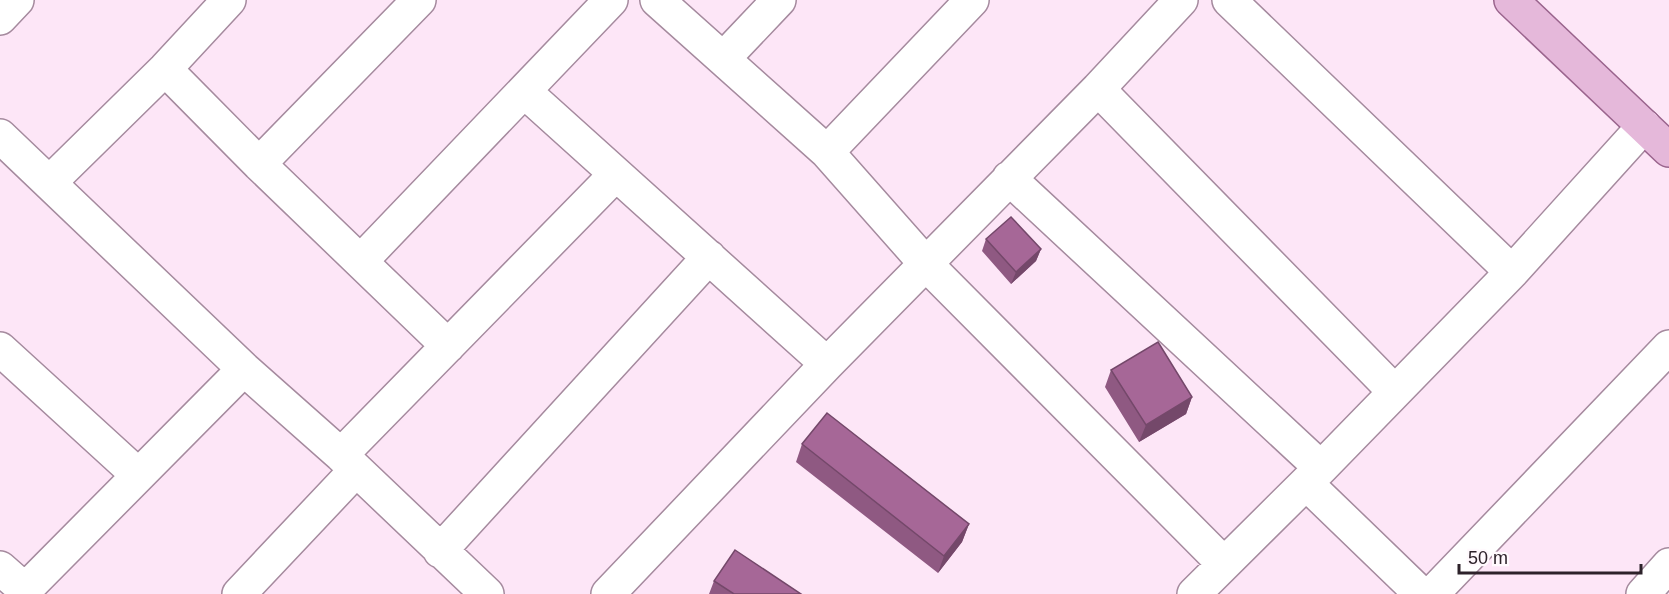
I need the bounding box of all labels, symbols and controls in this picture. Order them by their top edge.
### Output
scale bar [1459,537,1640,575]
text: 50 m [1468,548,1508,568]

